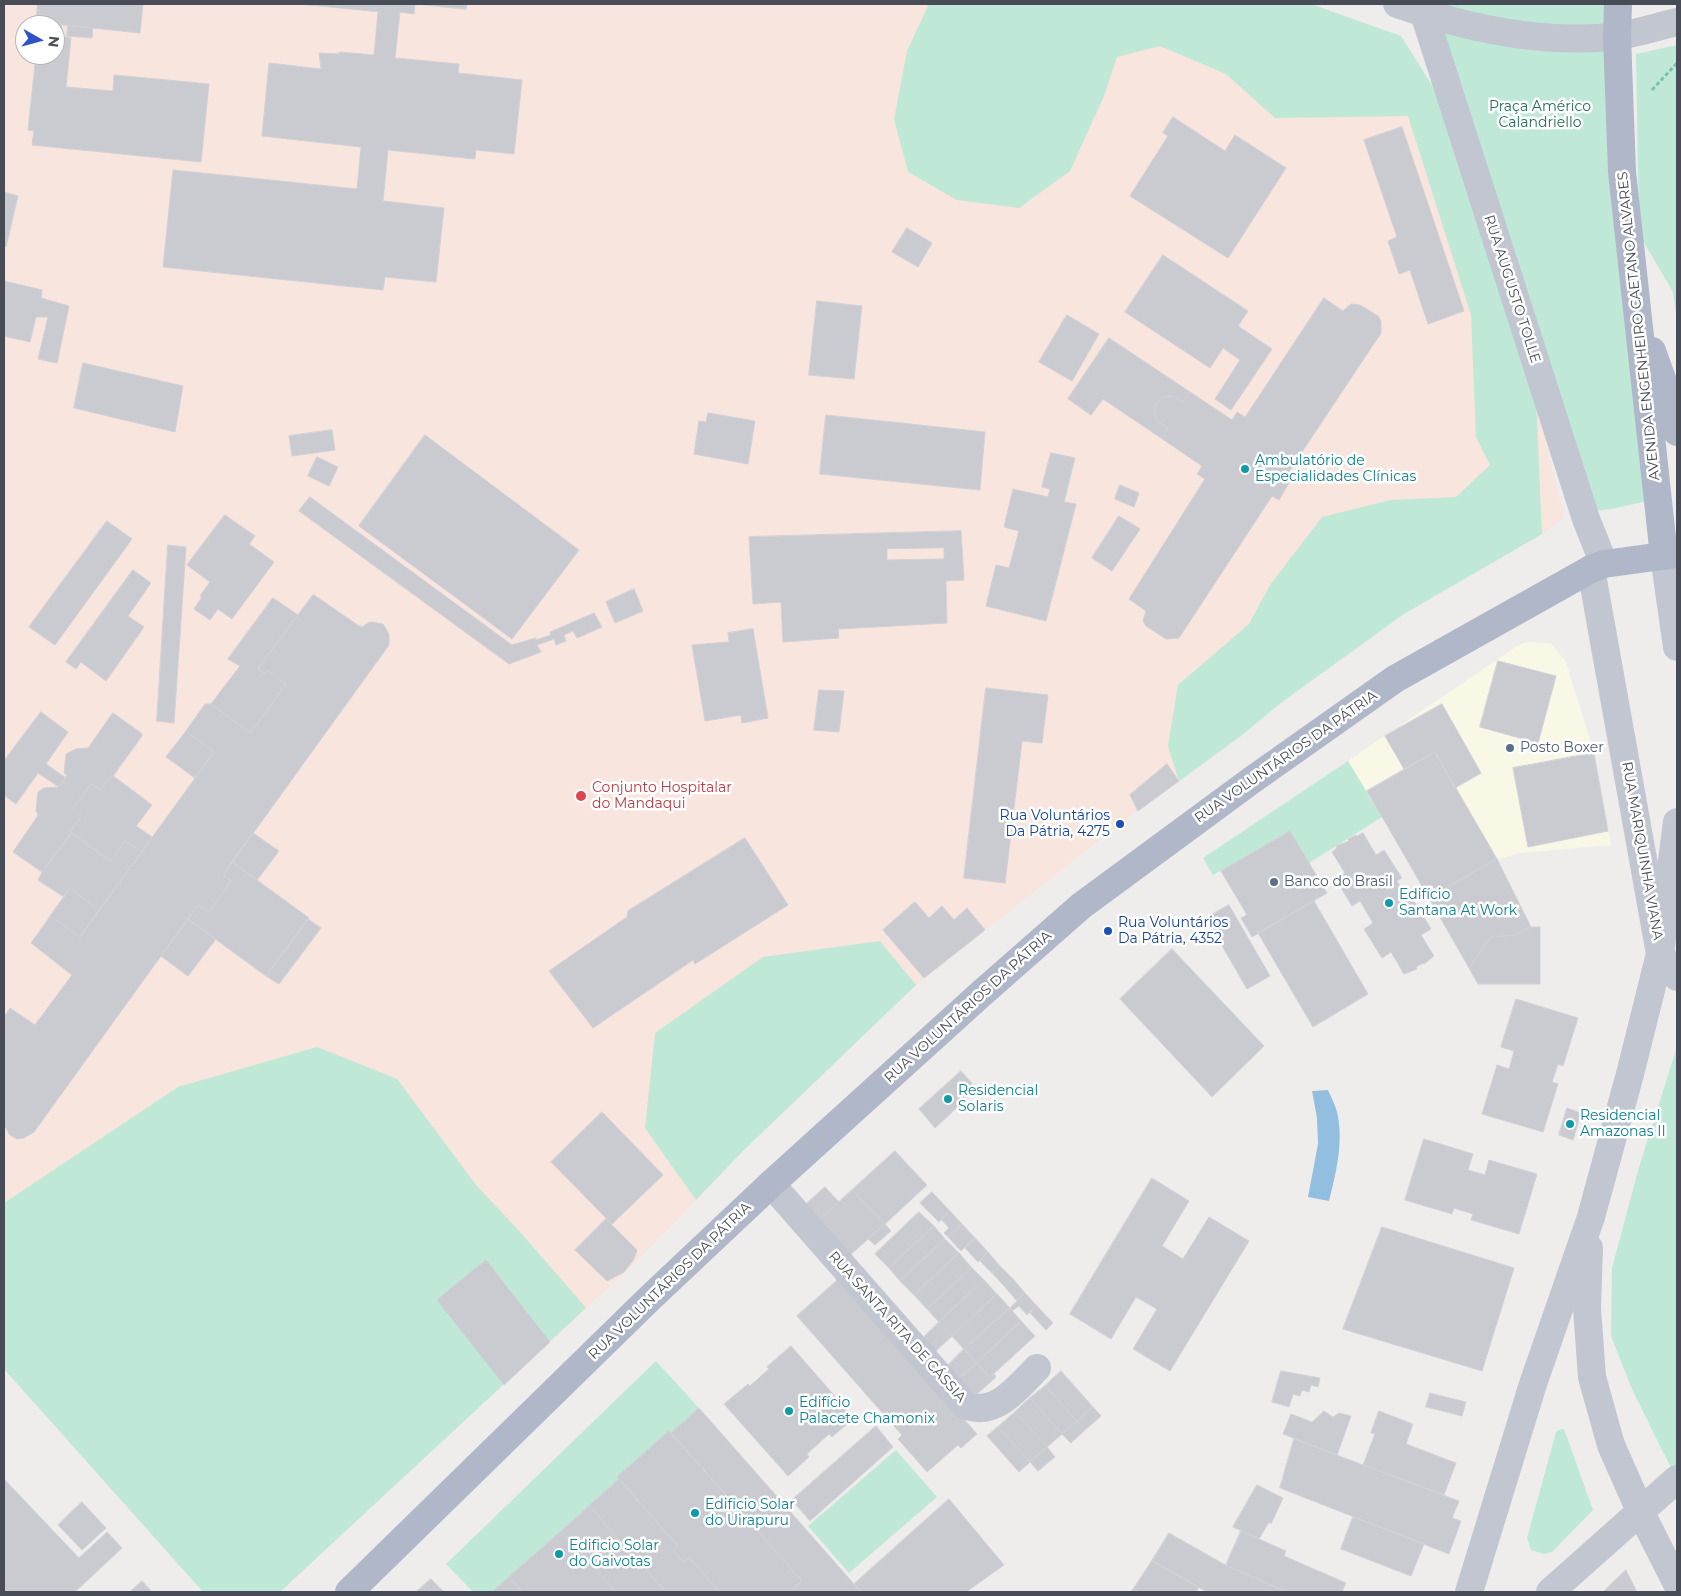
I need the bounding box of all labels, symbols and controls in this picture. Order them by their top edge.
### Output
north arrow [15,15,65,65]
text: N [44,35,64,48]
park label: Praça Américo Calandriello [1489,99,1591,132]
street label: AVENIDA ENGENHEIRO CAETANO ALVARES [1614,171,1664,481]
street label: RUA AUGUSTO TOLLE [1480,213,1544,365]
place label: Ambulatório de Especialidades Clínicas [1255,453,1416,486]
marker: Ambulatório de Especialidades Clínicas [1239,463,1251,475]
street label: RUA VOLUNTÁRIOS DA PÁTRIA [1192,687,1380,827]
place label: Posto Boxer [1520,740,1604,756]
marker: Posto Boxer [1504,742,1516,754]
street label: RUA MARIQUINHA VIANA [1618,760,1666,942]
place label: Conjunto Hospitalar do Mandaqui [592,780,732,812]
marker: Conjunto Hospitalar do Mandaqui [574,789,588,803]
place label: Rua Voluntários Da Pátria, 4275 [1000,808,1110,840]
marker: Rua Voluntários Da Pátria, 4275 [1114,818,1126,830]
place label: Banco do Brasil [1284,874,1393,890]
marker: Banco do Brasil [1268,876,1280,888]
place label: Edifício Santana At Work [1399,887,1517,920]
marker: Edifício Santana At Work [1383,897,1395,909]
place label: Rua Voluntários Da Pátria, 4352 [1118,915,1228,948]
marker: Rua Voluntários Da Pátria, 4352 [1102,925,1114,937]
street label: RUA VOLUNTÁRIOS DA PÁTRIA [881,928,1055,1086]
place label: Residencial Solaris [958,1083,1038,1116]
marker: Residencial Solaris [942,1093,954,1105]
place label: Residencial Amazonas II [1580,1108,1666,1140]
marker: Residencial Amazonas II [1564,1118,1576,1130]
street label: RUA VOLUNTÁRIOS DA PÁTRIA [585,1199,755,1363]
street label: RUA SANTA RITA DE CÁSSIA [825,1248,969,1406]
place label: Edifício Palacete Chamonix [799,1395,935,1428]
marker: Edifício Palacete Chamonix [783,1405,795,1417]
place label: Edificio Solar do Uirapuru [705,1497,795,1530]
marker: Edificio Solar do Uirapuru [689,1507,701,1519]
place label: Edificio Solar do Gaivotas [569,1538,659,1570]
marker: Edificio Solar do Gaivotas [553,1548,565,1560]

